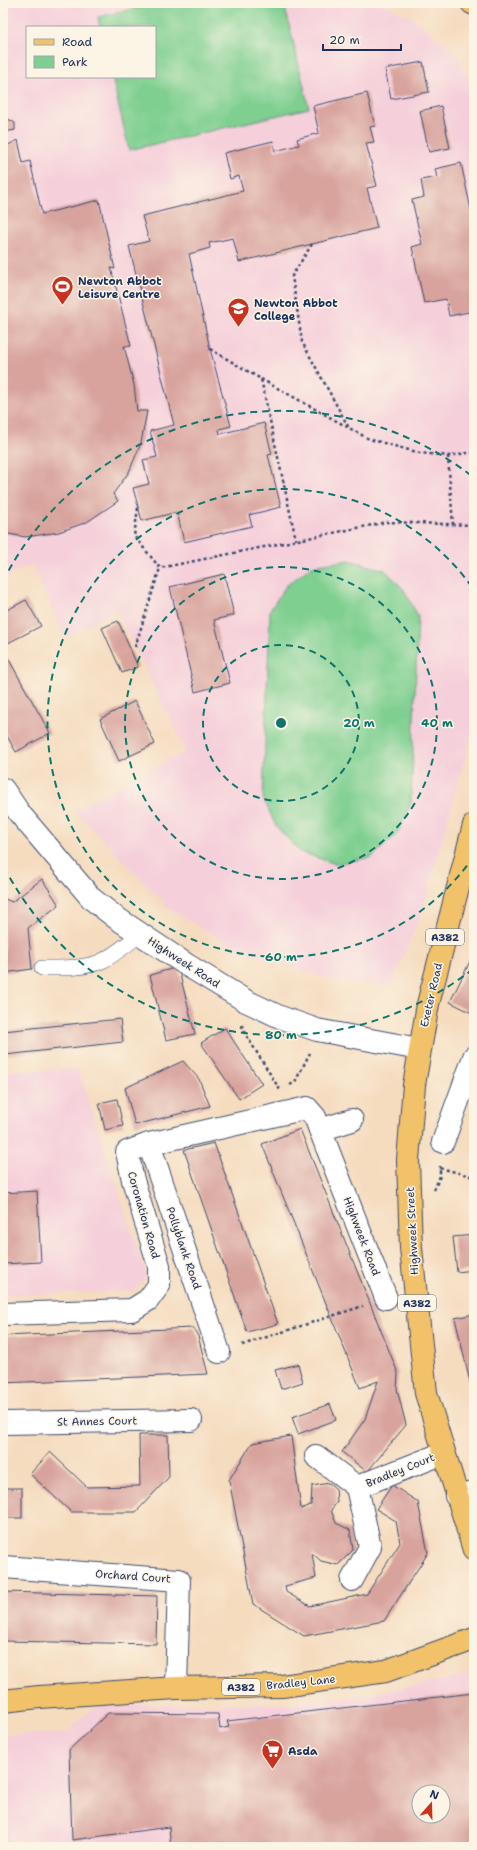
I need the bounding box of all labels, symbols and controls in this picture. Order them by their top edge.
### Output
legend [26,26,156,78]
scale bar [323,26,401,52]
text: 20 m [329,32,360,48]
text: Road [62,34,93,50]
text: Park [62,54,88,70]
sports icon: Newton Abbot Leisure Centre [49,274,75,307]
place label: Newton Abbot Leisure Centre [78,274,162,302]
school or university icon: Newton Abbot College [225,296,251,329]
place label: Newton Abbot College [254,296,338,324]
text: 20 m [343,715,375,731]
text: 40 m [421,715,453,731]
centre of rings [274,716,288,730]
road number: A382 [426,929,464,945]
street label: Highweek Road [145,933,223,991]
text: 60 m [265,949,297,965]
street label: Exeter Road [417,961,446,1029]
text: 80 m [265,1027,297,1043]
street label: Coronation Road [124,1170,163,1260]
street label: Highweek Street [403,1186,422,1275]
street label: Highweek Road [340,1194,384,1278]
street label: Pollyblank Road [162,1205,205,1291]
road number: A382 [398,1295,436,1311]
street label: St Annes Court [57,1413,137,1430]
street label: Bradley Court [363,1450,437,1491]
street label: Orchard Court [95,1566,171,1587]
street label: Bradley Lane [266,1671,336,1694]
road number: A382 [222,1679,260,1695]
supermarket icon: Asda [259,1738,285,1771]
place label: Asda [288,1744,318,1759]
north arrow [411,1784,451,1824]
text: N [428,1787,441,1804]

